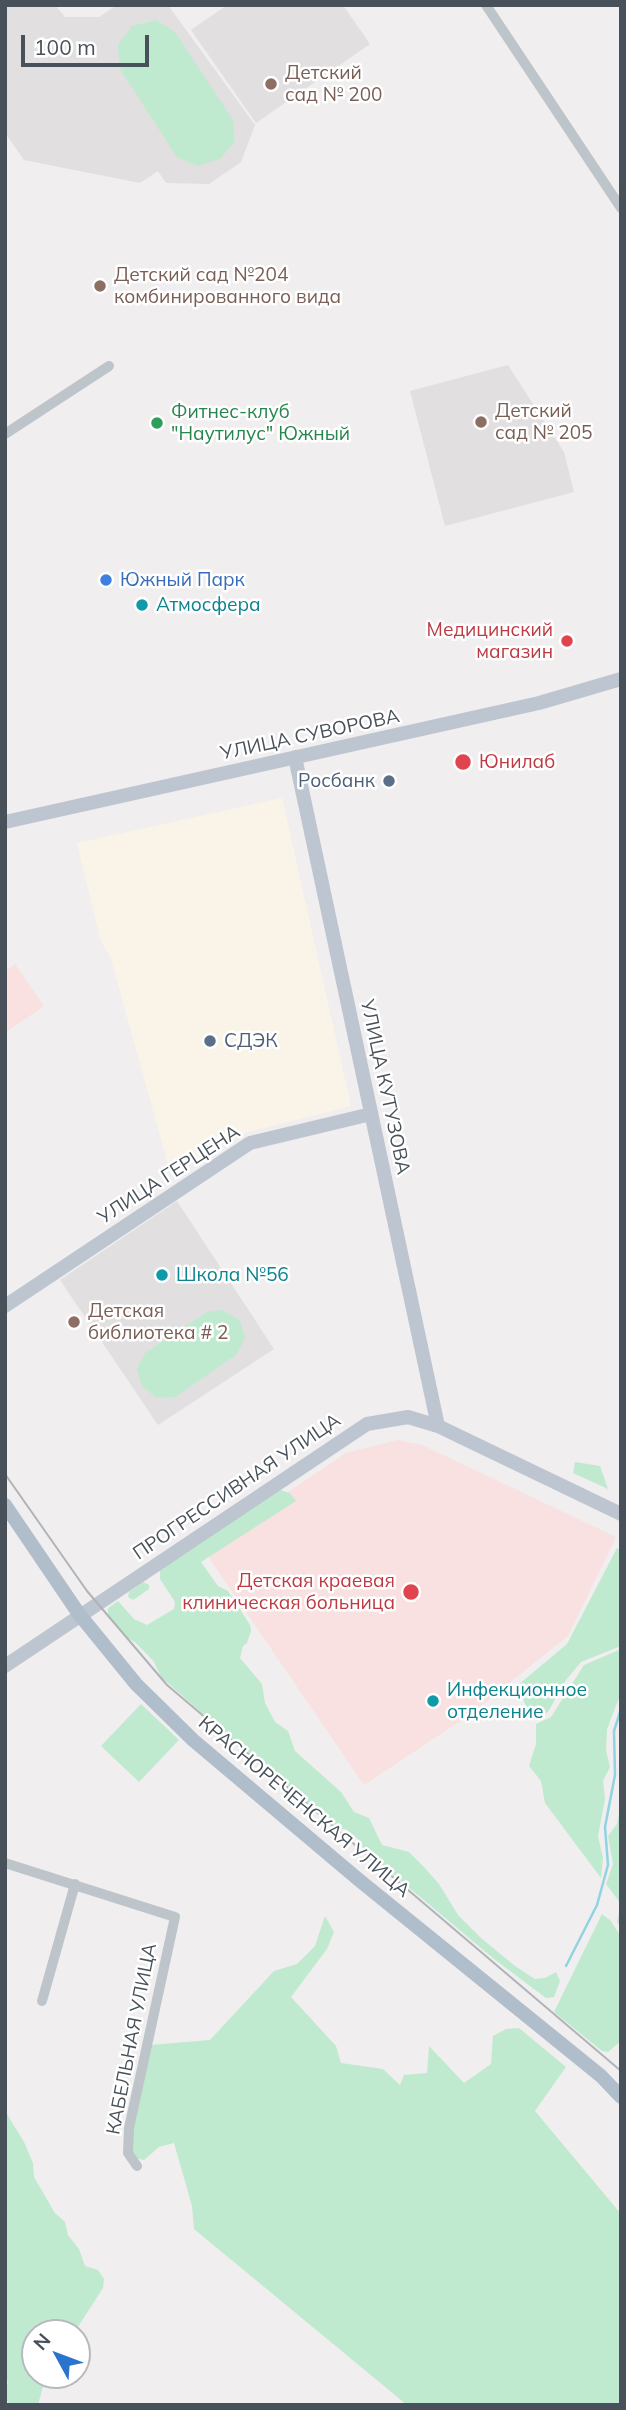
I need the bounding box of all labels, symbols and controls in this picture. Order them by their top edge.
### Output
scale bar [24,21,152,65]
text: 100 m [34,34,96,60]
place label: Детский сад № 200 [285,62,382,106]
marker: Детский сад № 200 [263,76,279,92]
place label: Детский сад №204 комбинированного вида [114,264,341,308]
marker: Детский сад №204 комбинированного вида [92,278,108,294]
place label: Детский сад № 205 [495,400,592,444]
place label: Фитнес-клуб "Наутилус" Южный [171,401,350,445]
marker: Детский сад № 205 [473,414,489,430]
marker: Фитнес-клуб "Наутилус" Южный [149,415,165,431]
place label: Южный Парк [120,569,245,591]
marker: Южный Парк [98,572,114,588]
place label: Атмосфера [156,594,261,616]
marker: Атмосфера [134,597,150,613]
place label: Медицинский магазин [427,619,553,663]
marker: Медицинский магазин [559,633,575,649]
street label: УЛИЦА СУВОРОВА [219,705,401,765]
place label: Юнилаб [479,751,555,773]
marker: Юнилаб [453,752,473,772]
place label: Росбанк [298,770,375,792]
marker: Росбанк [381,773,397,789]
street label: УЛИЦА КУТУЗОВА [355,997,415,1177]
place label: СДЭК [224,1030,278,1052]
marker: СДЭК [202,1033,218,1049]
street label: УЛИЦА ГЕРЦЕНА [94,1121,244,1229]
place label: Школа №56 [176,1264,289,1286]
marker: Школа №56 [154,1267,170,1283]
place label: Детская библиотека # 2 [88,1300,228,1344]
marker: Детская библиотека # 2 [66,1314,82,1330]
street label: ПРОГРЕССИВНАЯ УЛИЦА [129,1409,345,1565]
place label: Детская краевая клиническая больница [182,1570,395,1614]
marker: Детская краевая клиническая больница [401,1582,421,1602]
place label: Инфекционное отделение [447,1679,587,1723]
marker: Инфекционное отделение [425,1693,441,1709]
street label: КРАСНОРЕЧЕНСКАЯ УЛИЦА [194,1712,414,1902]
street label: КАБЕЛЬНАЯ УЛИЦА [102,1941,162,2137]
north arrow [21,2319,91,2389]
text: N [28,2328,55,2355]

